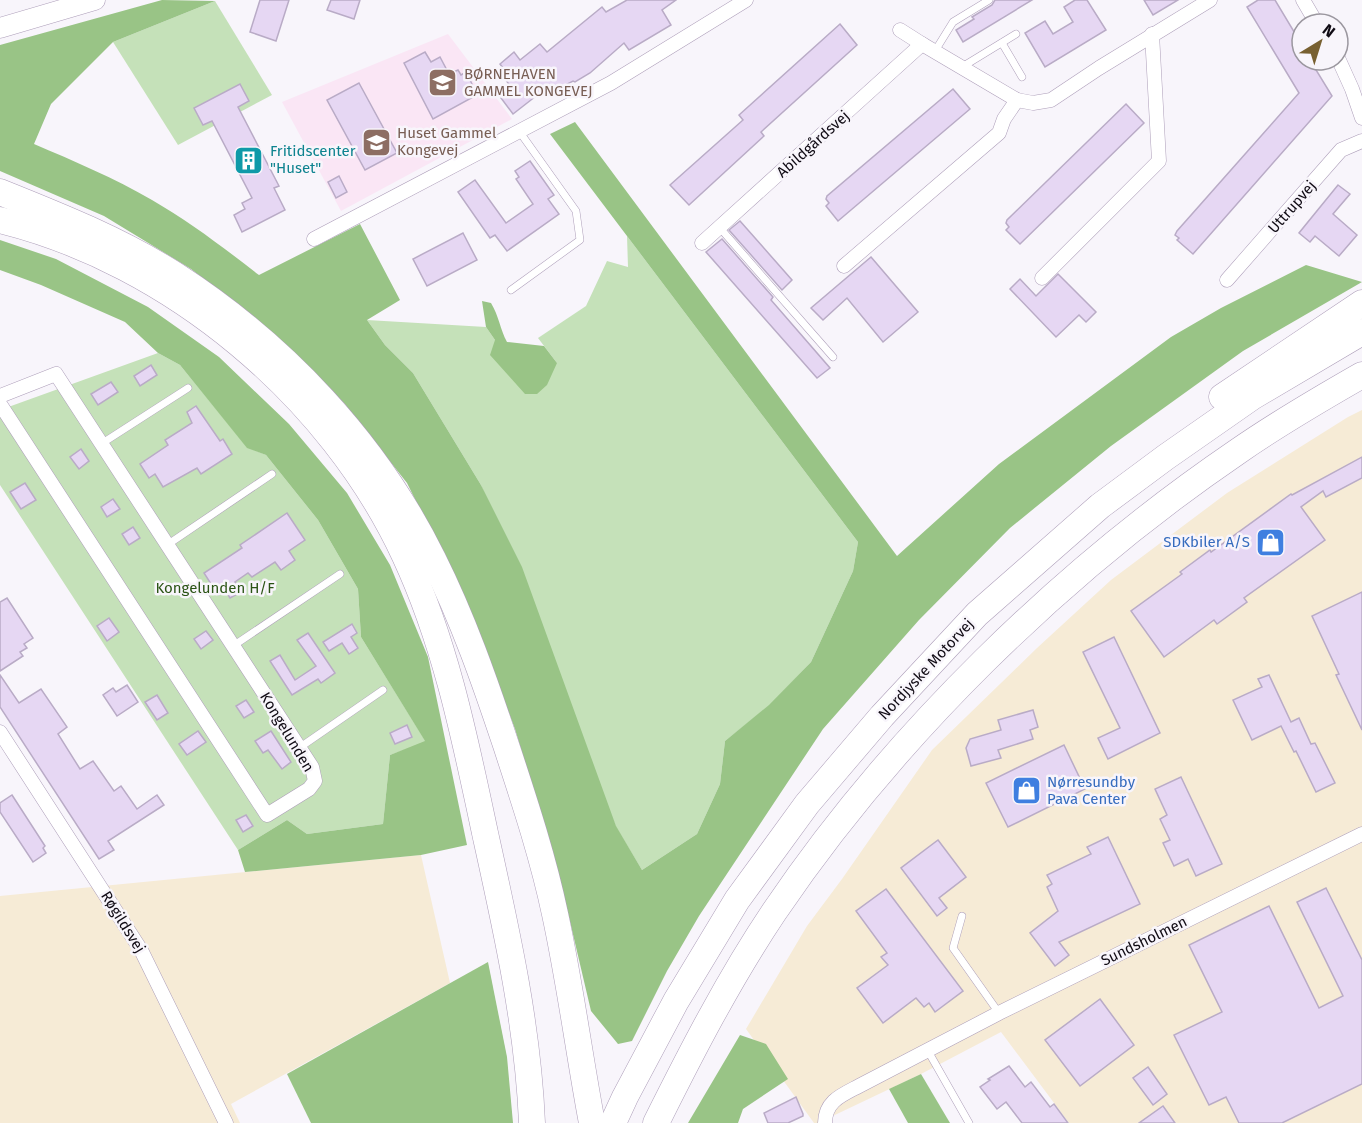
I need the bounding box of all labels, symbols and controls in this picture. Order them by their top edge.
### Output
north arrow [1290,12,1350,72]
text: N [1319,20,1339,41]
place label: BØRNEHAVEN GAMMEL KONGEVEJ [464,65,592,100]
school or university icon: BØRNEHAVEN GAMMEL KONGEVEJ [427,67,459,99]
street label: Abildgårdsvej [773,107,853,181]
place label: Huset Gammel Kongevej [397,124,497,159]
school or university icon: Huset Gammel Kongevej [360,126,392,158]
place label: Fritidscenter "Huset" [270,142,356,177]
building icon: Fritidscenter "Huset" [233,144,265,176]
street label: Uttrupvej [1264,177,1320,237]
shop icon: SDKbiler A/S [1255,526,1287,558]
place label: SDKbiler A/S [1163,533,1250,551]
park label: Kongelunden H/F [155,579,275,597]
street label: Nordjyske Motorvej [875,615,977,723]
street label: Kongelunden [256,689,318,775]
place label: Nørresundby Pava Center [1047,773,1136,808]
shop icon: Nørresundby Pava Center [1010,775,1042,807]
street label: Røgildsvej [97,888,149,956]
street label: Sundsholmen [1098,912,1190,970]

